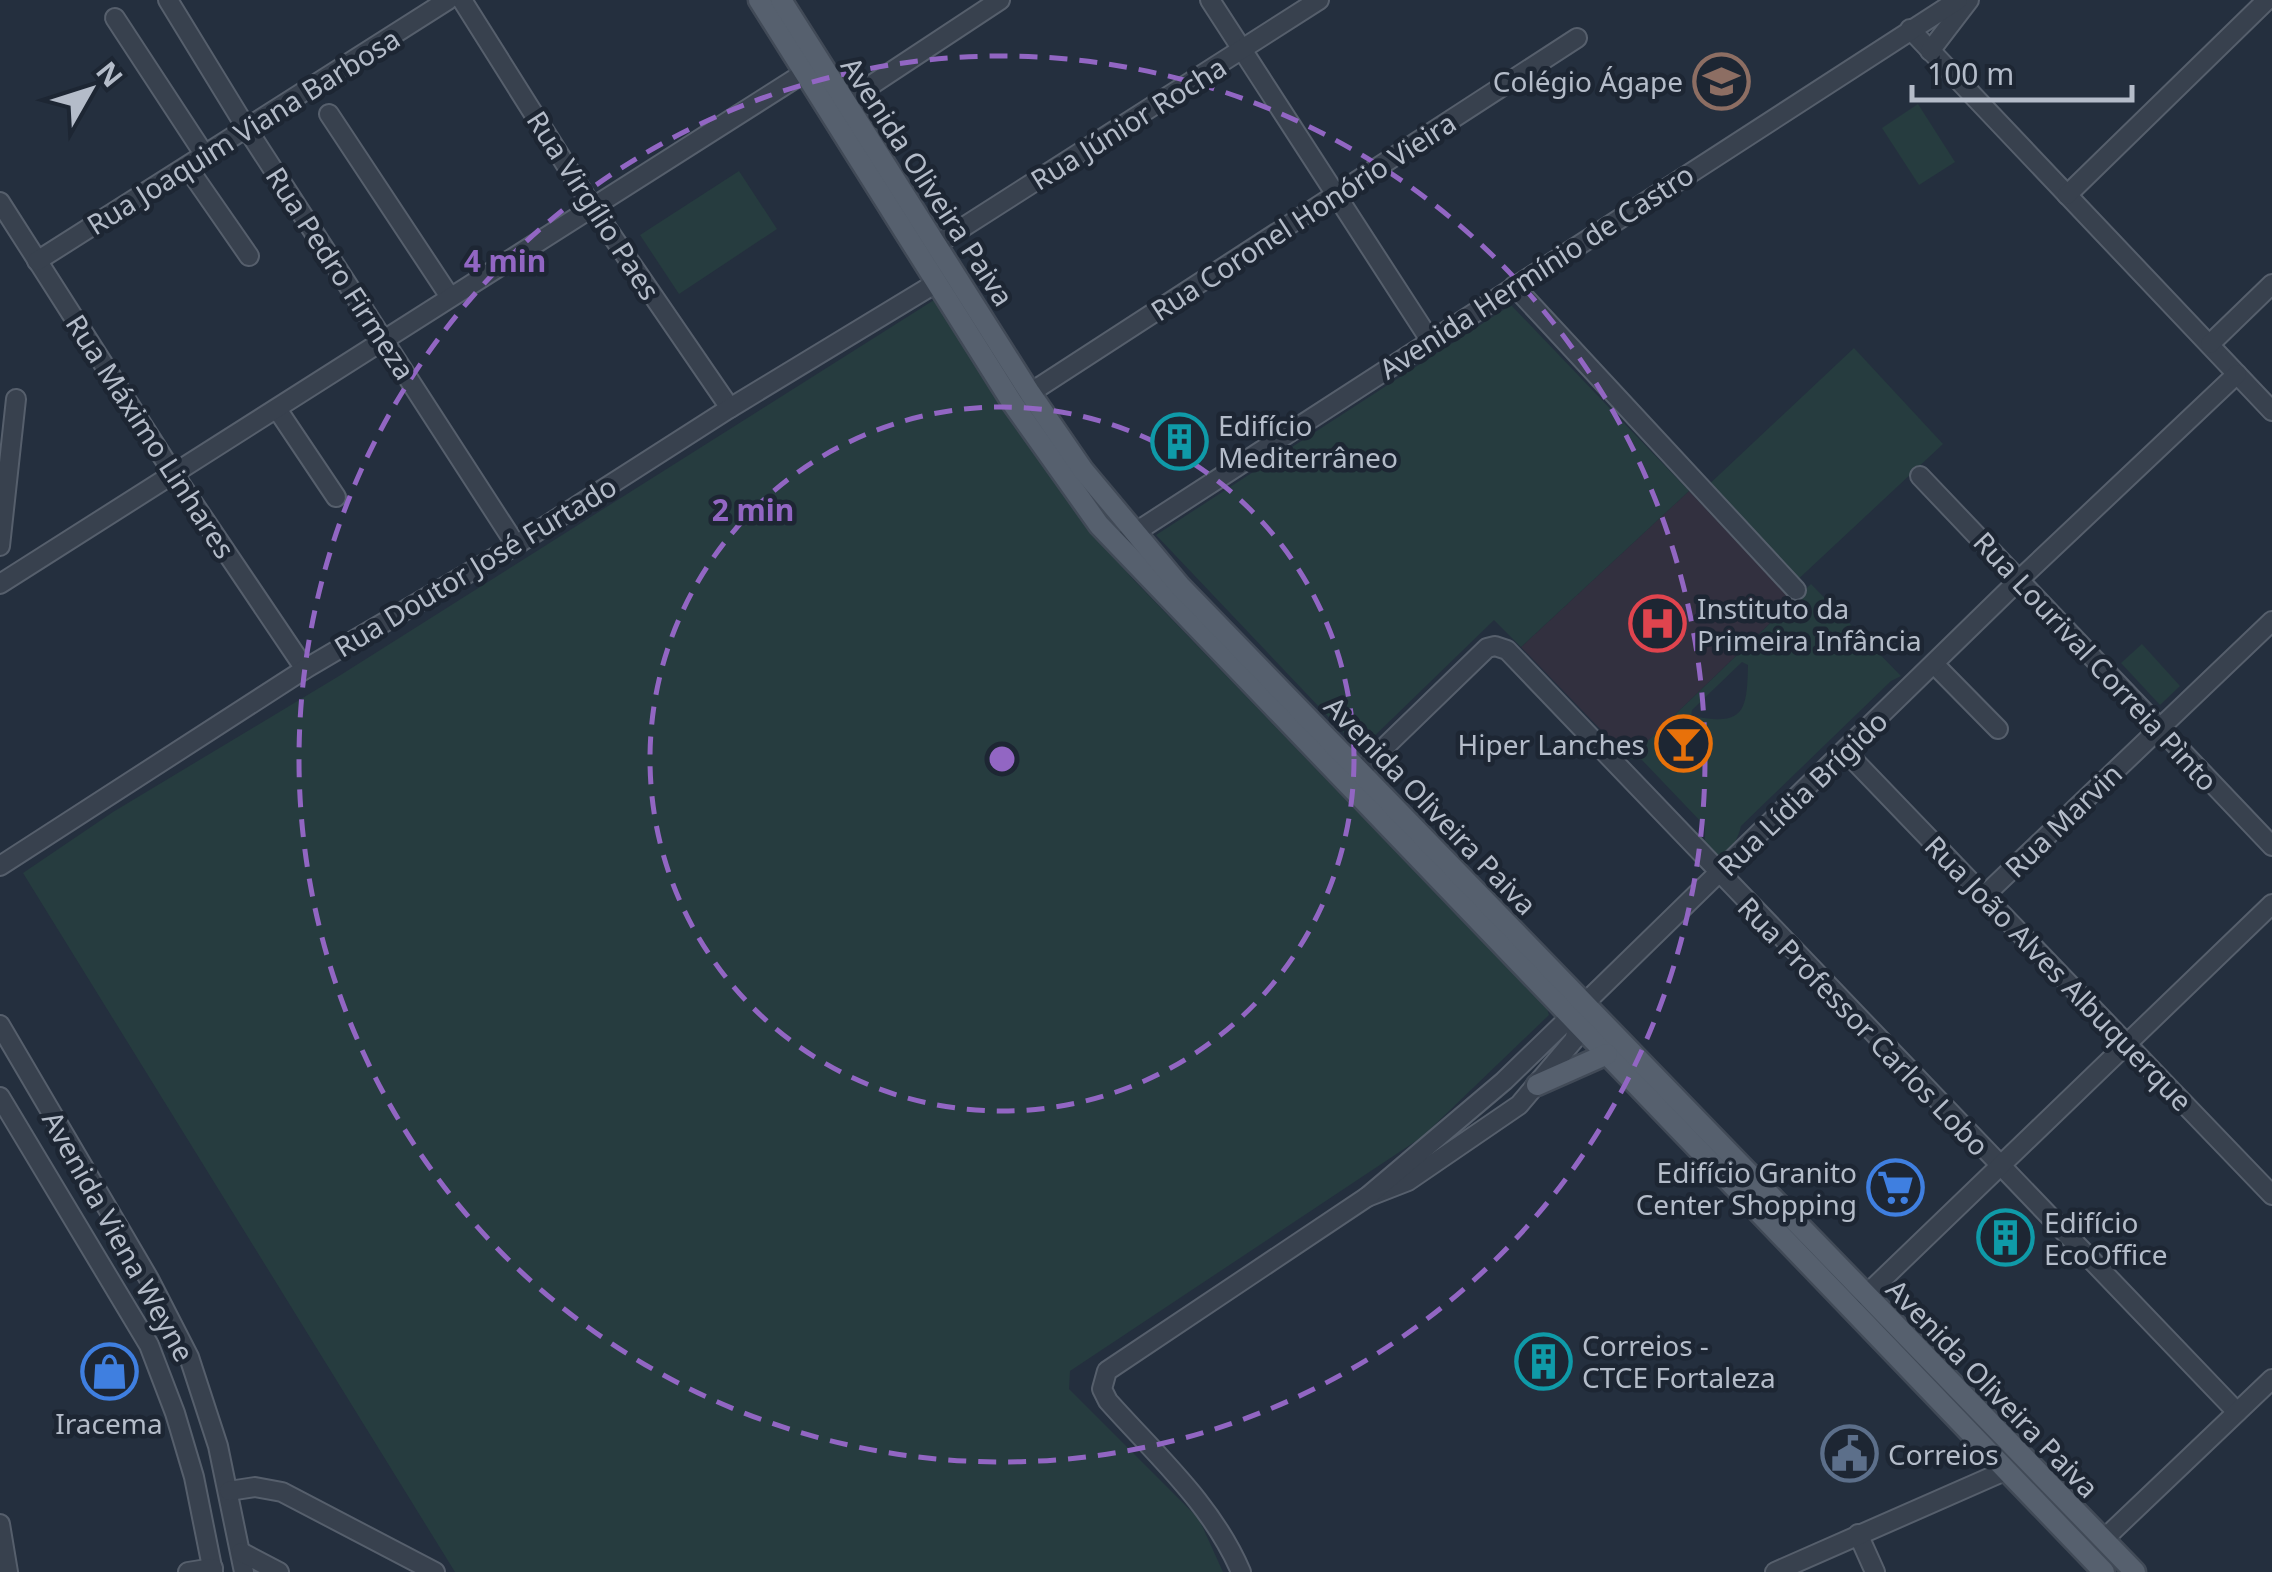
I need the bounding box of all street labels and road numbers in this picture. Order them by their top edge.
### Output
street label: Rua Joaquim Viana Barbosa [79,19,407,243]
street label: Rua Júnior Rocha [1023,48,1233,198]
street label: Avenida Oliveira Paiva [833,49,1023,313]
street label: Rua Virgílio Paes [519,103,669,307]
street label: Rua Coronel Honório Vieira [1143,103,1463,329]
street label: Avenida Hermínio de Castro [1371,155,1701,387]
street label: Rua Pedro Firmeza [258,159,424,387]
street label: Rua Máximo Linhares [58,307,244,565]
street label: Rua Doutor José Furtado [327,467,623,665]
street label: Rua Lourival Correia Pìnto [1966,523,2226,799]
street label: Avenida Oliveira Paiva [1317,687,1545,923]
street label: Rua Lídia Brígido [1709,702,1895,884]
street label: Rua Marvin [1996,755,2130,885]
street label: Rua João Alves Albuquerque [1917,827,2201,1119]
street label: Rua Professor Carlos Lobo [1730,888,1998,1164]
street label: Avenida Viena Weyne [34,1104,204,1368]
street label: Avenida Oliveira Paiva [1879,1270,2107,1506]

